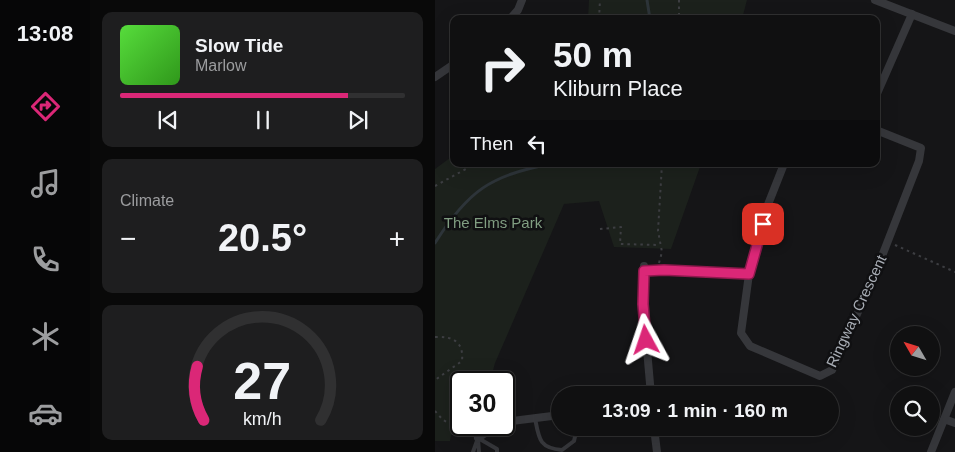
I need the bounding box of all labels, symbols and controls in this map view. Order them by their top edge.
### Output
text: 13:08 [17,21,73,46]
text: Slow Tide [195,35,283,56]
icon: right [470,35,535,100]
text: 50 m [553,35,633,74]
text: Marlow [195,57,247,74]
text: Kliburn Place [553,76,683,101]
icon: directions [28,89,63,124]
icon: previous [154,106,182,134]
icon: pause [249,106,277,134]
icon: next [344,106,372,134]
icon: left [523,130,551,158]
text: Then [470,133,513,154]
icon: music [28,166,63,201]
text: Climate [120,192,174,209]
pin [742,203,784,245]
icon: arrive [749,210,777,238]
park label: The Elms Park [444,214,543,231]
text: 20.5° [218,217,307,259]
text: − [120,223,136,254]
text: + [389,223,405,254]
icon: phone [28,242,63,277]
street label: Ringway Crescent [823,252,890,370]
position arrow [619,313,671,365]
icon: climate [28,319,63,354]
north arrow [890,326,940,376]
map controls [890,326,940,436]
text: 27 [234,352,291,410]
speed limit sign: 30 [450,371,515,436]
button: search [890,386,940,436]
icon: car [28,396,63,431]
text: 13:09 · 1 min · 160 m [602,400,788,421]
text: km/h [243,409,282,429]

